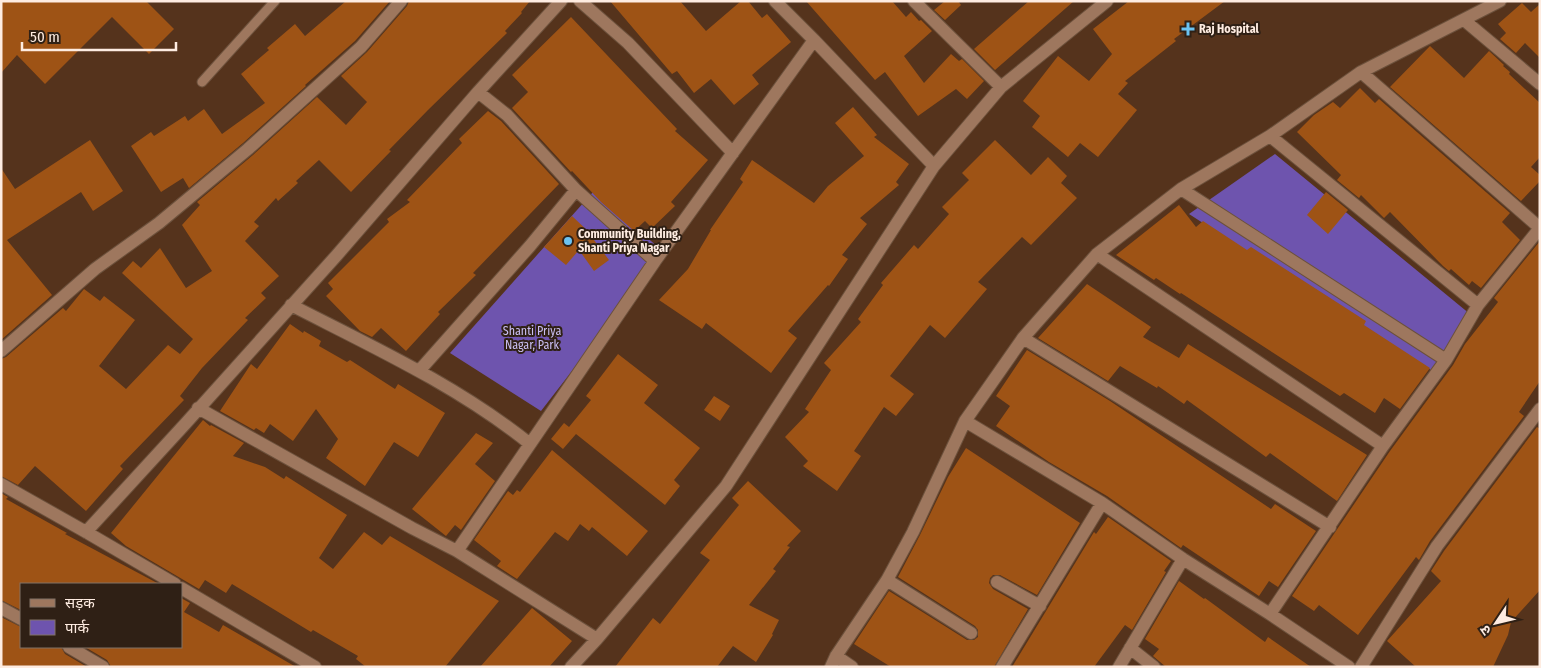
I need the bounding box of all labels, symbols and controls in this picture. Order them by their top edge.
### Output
scale bar [22,20,176,52]
marker: Raj Hospital [1181,22,1195,36]
place label: Raj Hospital [1199,22,1260,36]
text: 50 m [30,28,60,46]
place label: Community Building, Shanti Priya Nagar [578,227,681,255]
marker: Community Building, Shanti Priya Nagar [562,235,574,247]
park label: Shanti Priya Nagar, Park [503,324,561,352]
legend [20,583,182,648]
text: सड़क [65,594,95,612]
north arrow [1471,598,1521,648]
text: पार्क [65,619,89,637]
text: उ [1476,621,1495,638]

